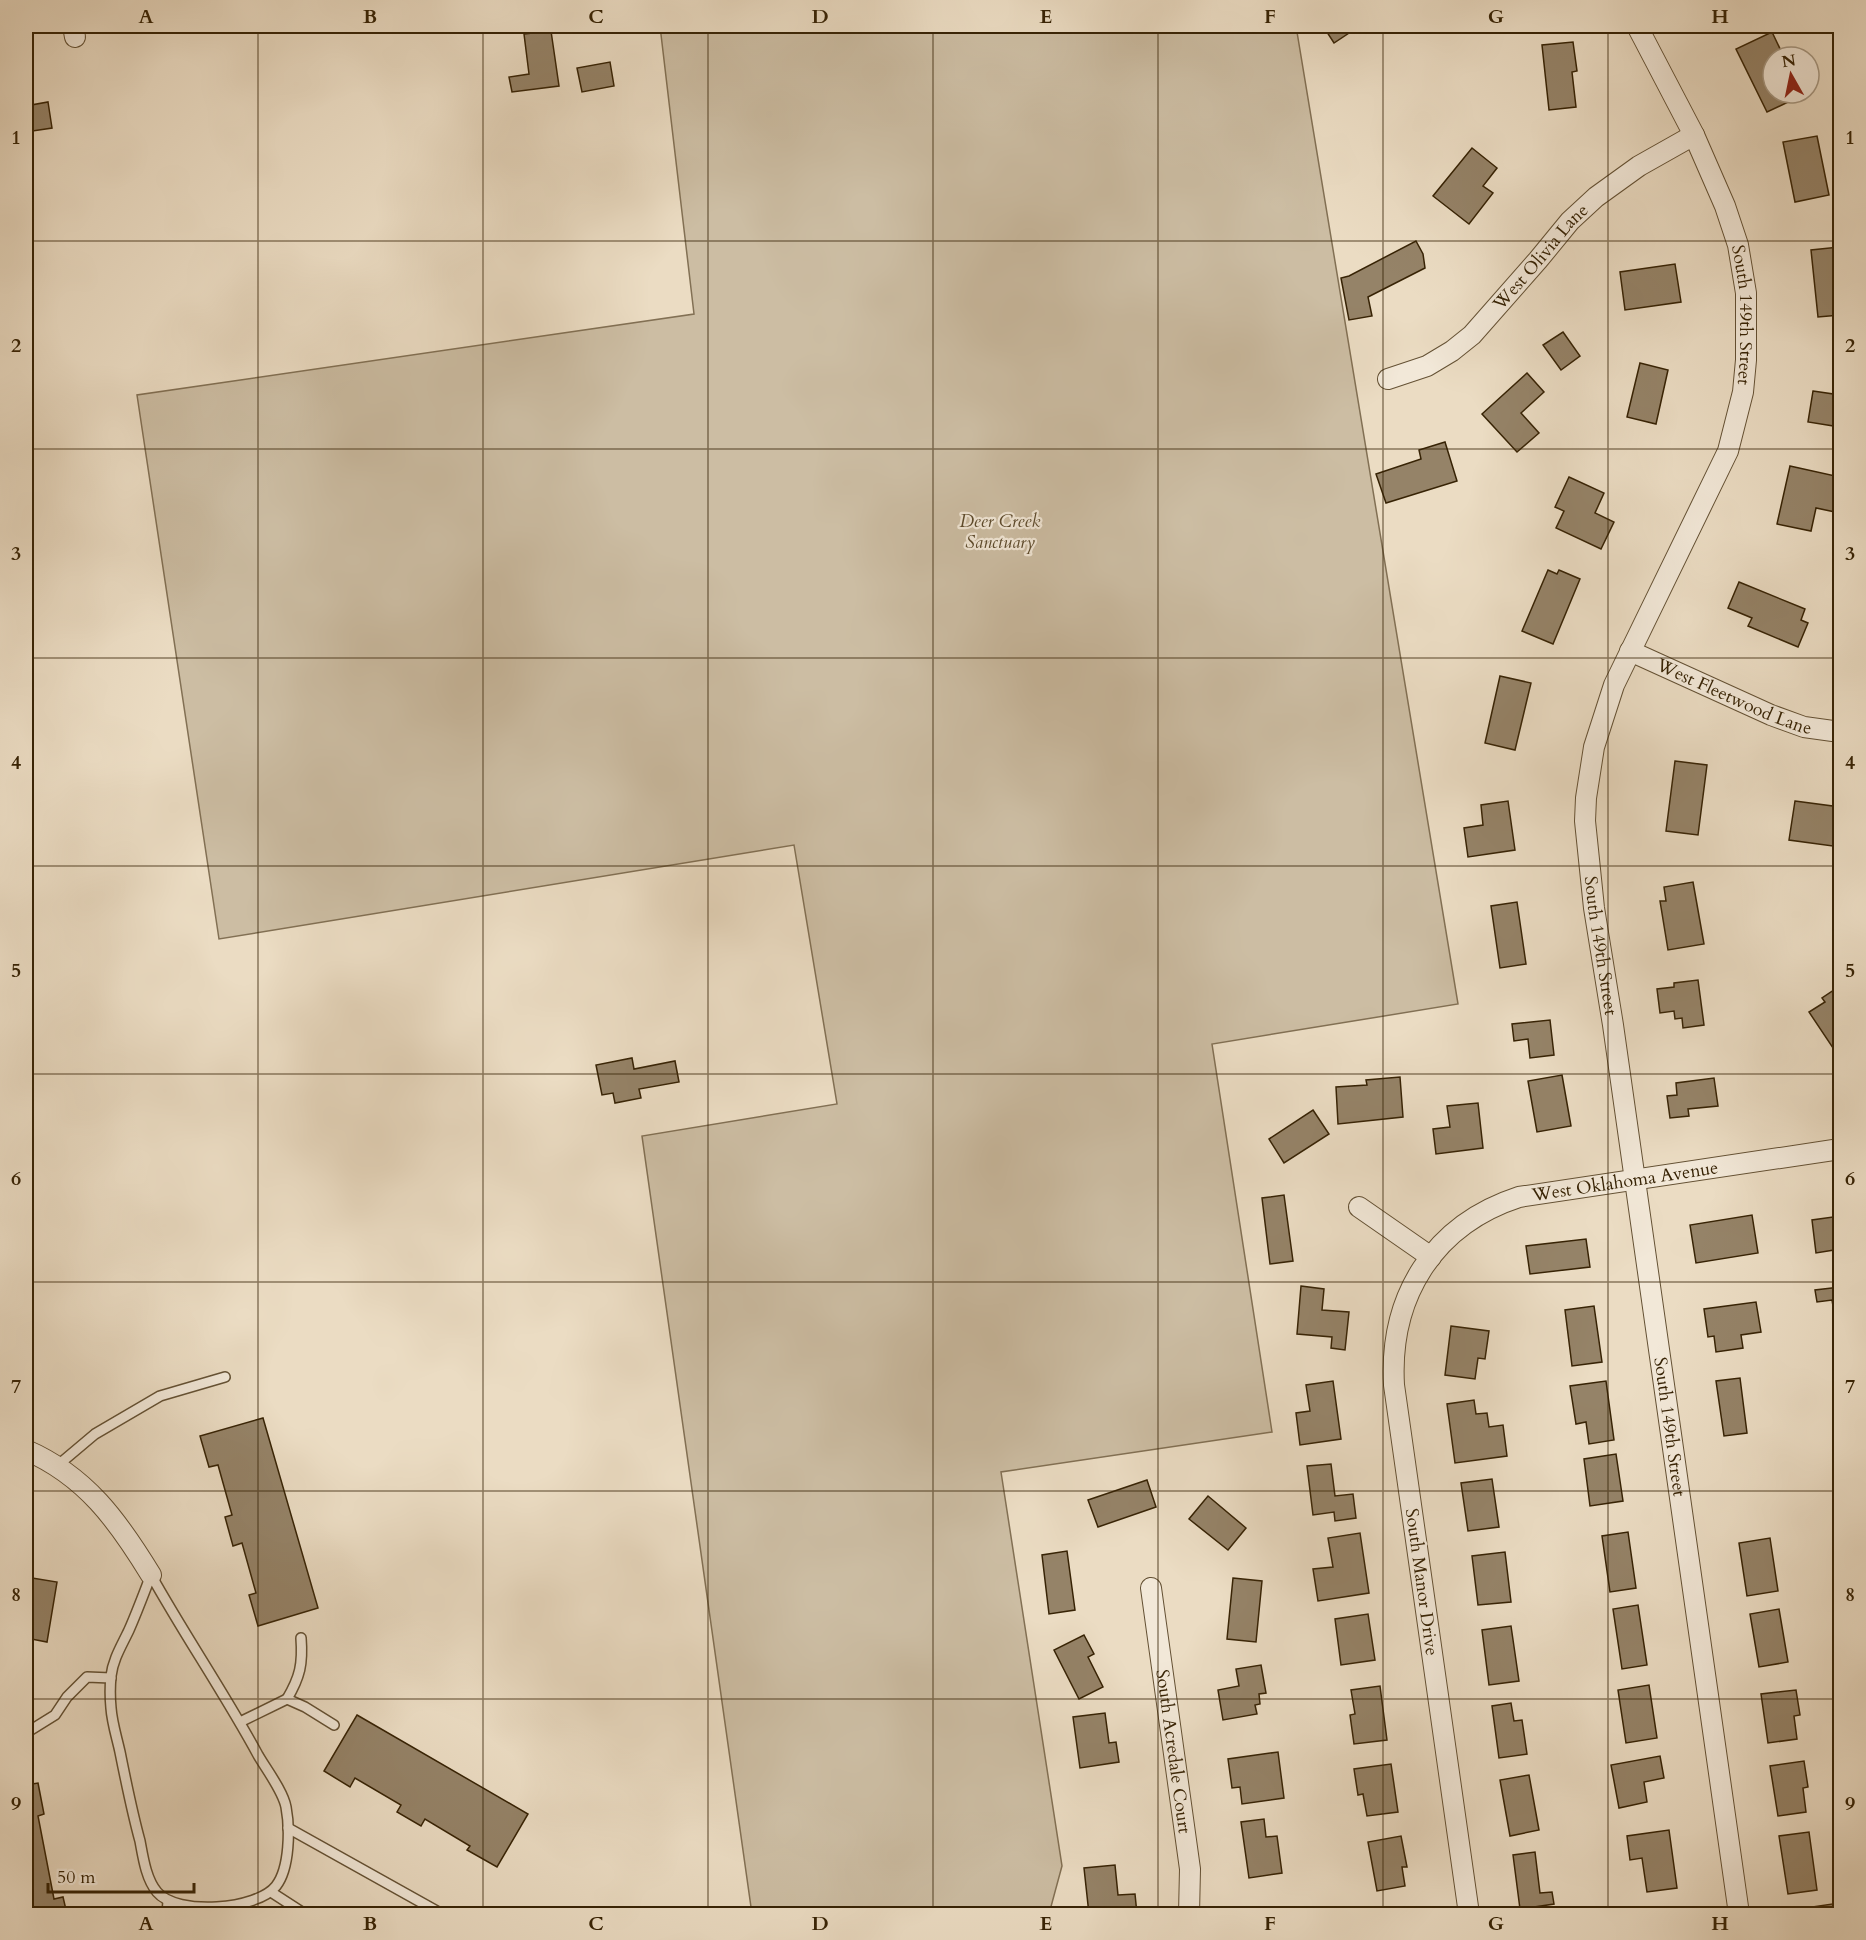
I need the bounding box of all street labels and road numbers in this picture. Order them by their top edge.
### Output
street label: West Olivia Lane [1487,198,1594,316]
street label: South 149th Street [1725,243,1758,386]
street label: West Fleetwood Lane [1651,652,1813,741]
street label: South 149th Street [1578,875,1623,1017]
street label: West Oklahoma Avenue [1529,1155,1720,1208]
street label: South 149th Street [1647,1355,1692,1498]
street label: South Manor Drive [1399,1507,1444,1657]
street label: South Acredale Court [1149,1668,1197,1836]

